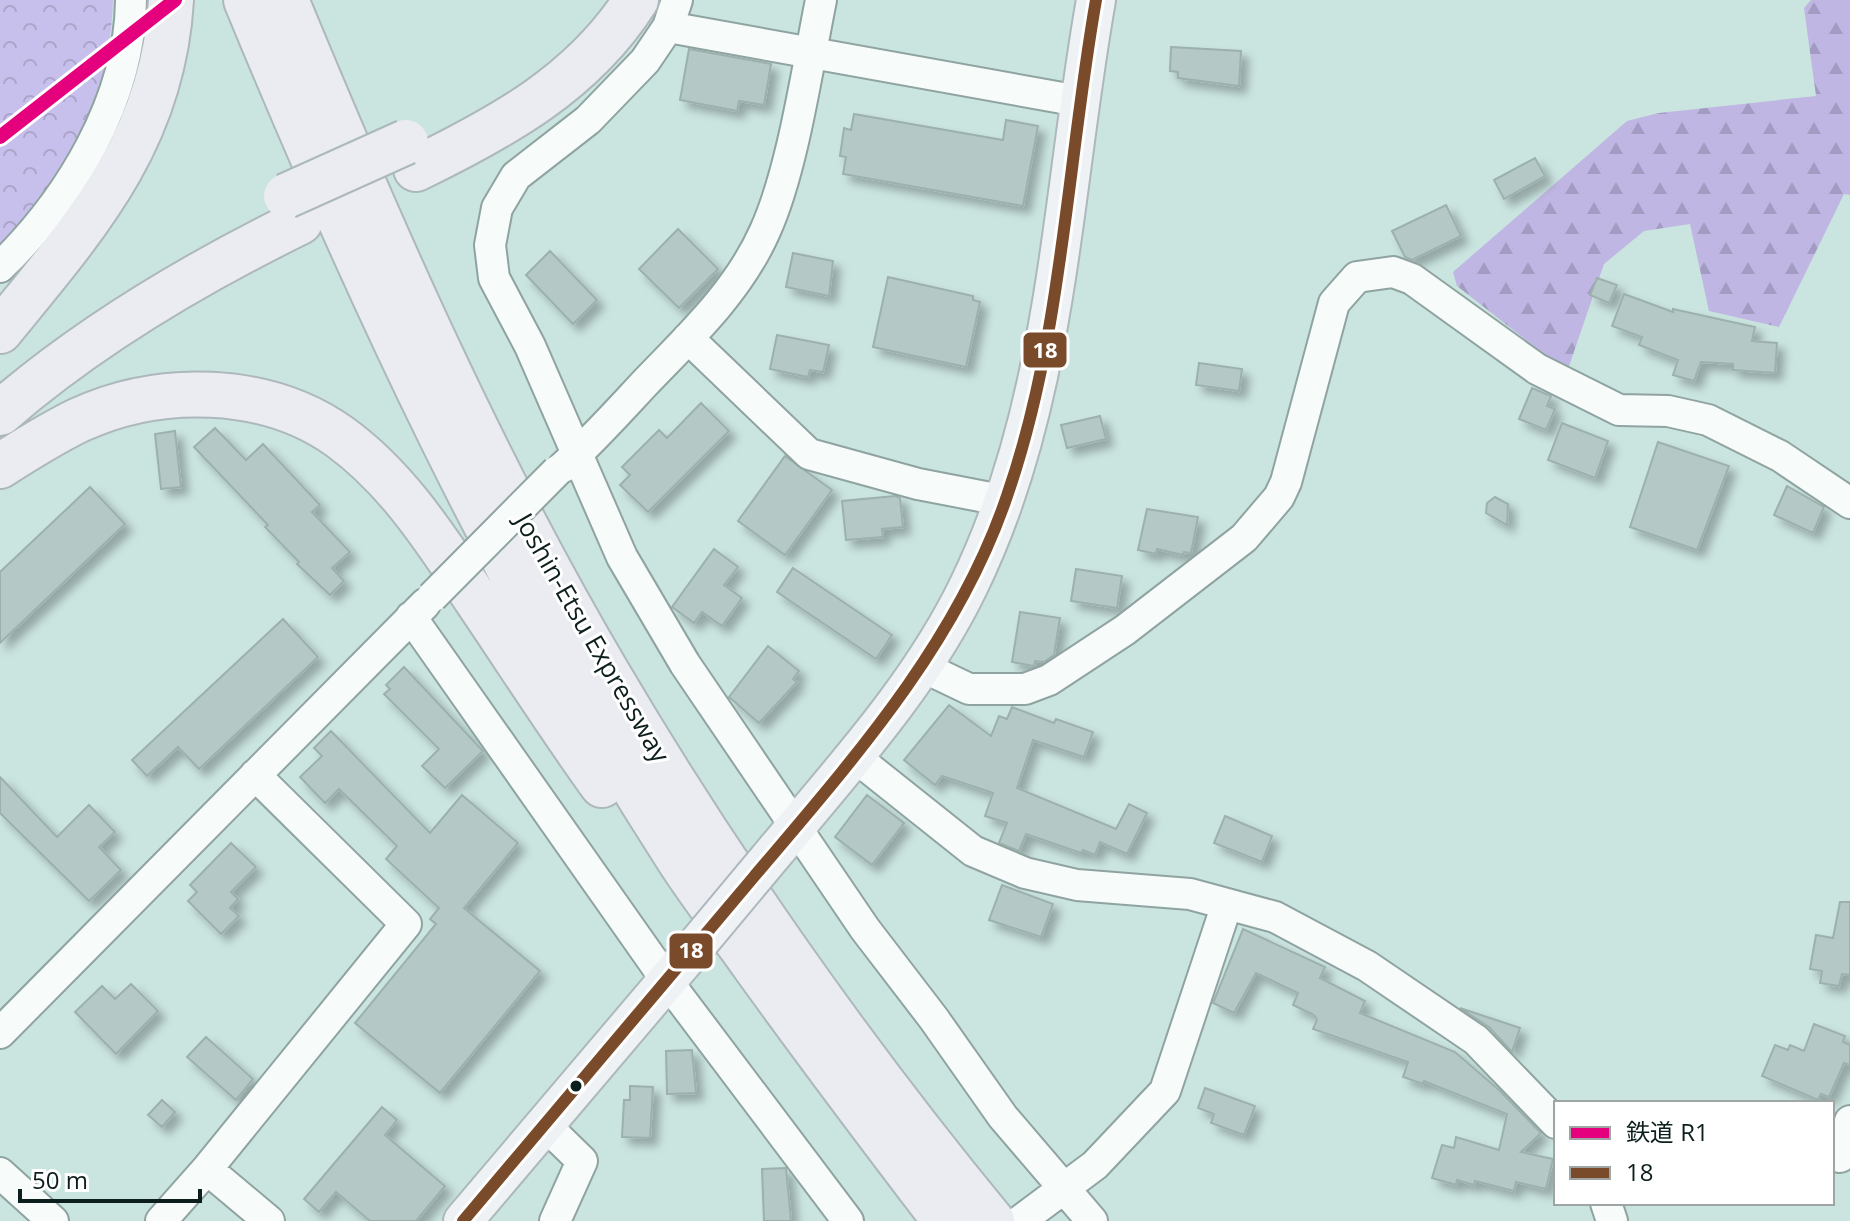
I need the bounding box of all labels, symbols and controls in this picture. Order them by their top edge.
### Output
line badge: 18 [1022,331,1068,369]
text: 18 [1032,334,1058,364]
street label: Joshin-Etsu Expressway [505,504,679,770]
line badge: 18 [668,932,714,970]
text: 18 [678,934,704,964]
unlabelled marker [568,1078,584,1094]
legend [1554,1101,1834,1205]
text: 鉄道 R1 [1626,1115,1709,1148]
scale bar [20,1153,200,1203]
text: 18 [1626,1155,1653,1188]
text: 50 m [32,1163,88,1196]

